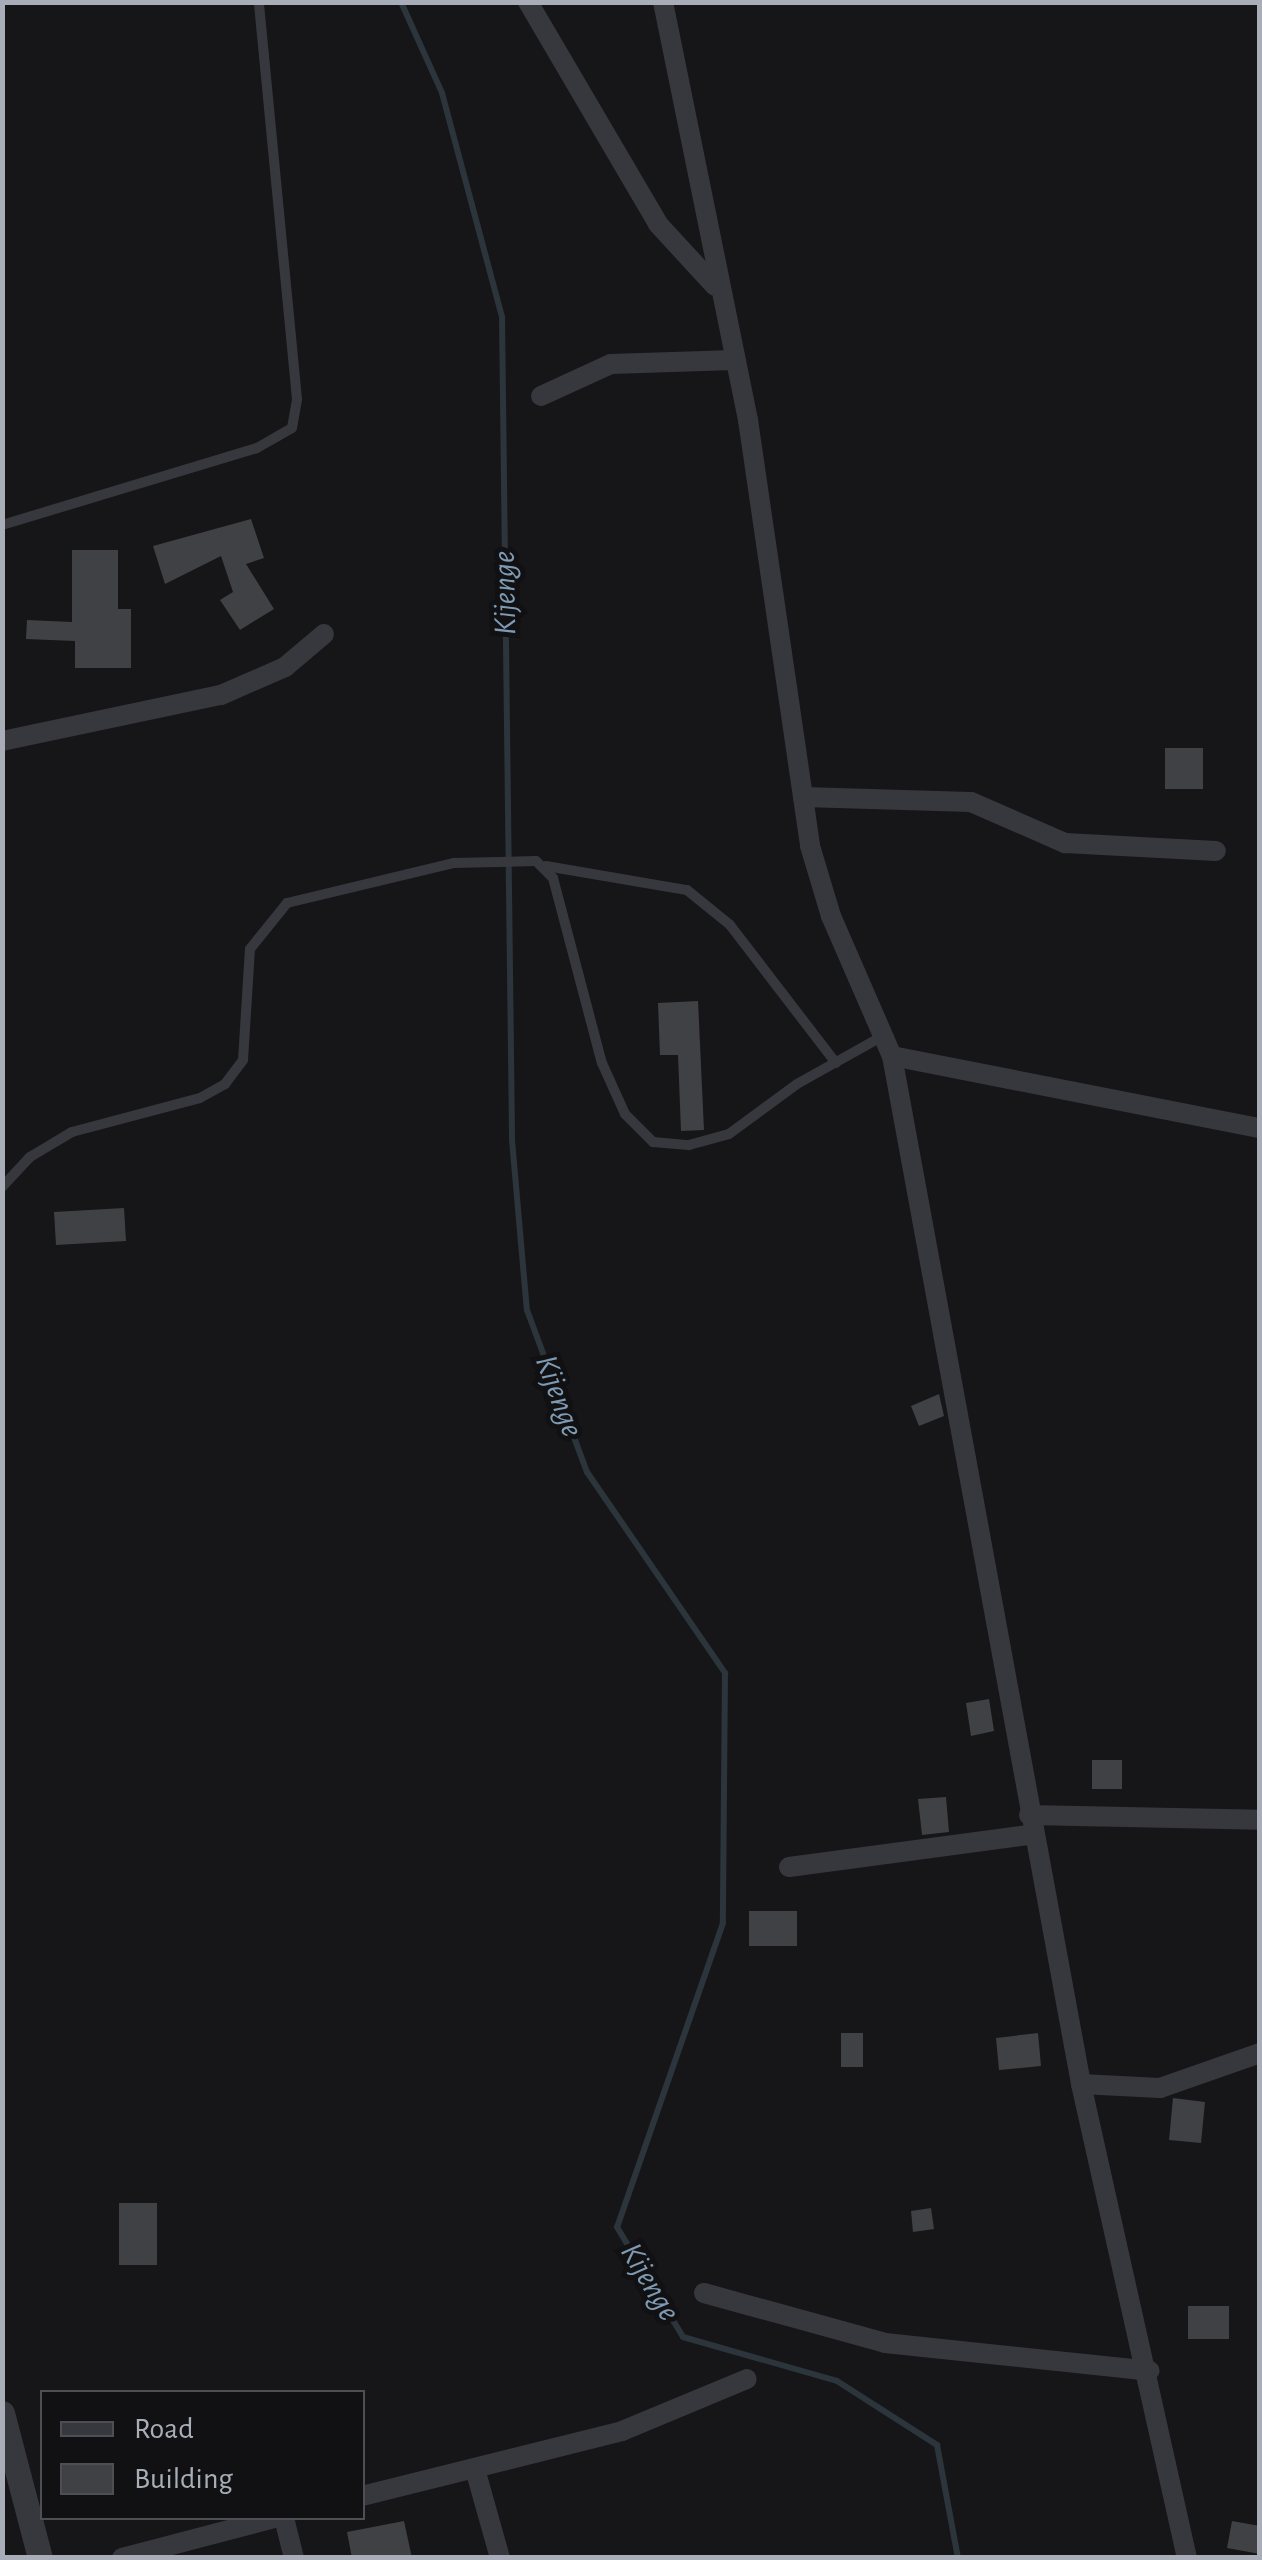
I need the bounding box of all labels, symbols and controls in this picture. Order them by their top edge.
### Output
water label: Kijenge [485,551,525,635]
water label: Kijenge [527,1350,591,1442]
water label: Kijenge [612,2236,688,2328]
legend [40,2390,365,2520]
text: Road [134,2414,194,2444]
text: Building [134,2464,233,2494]

